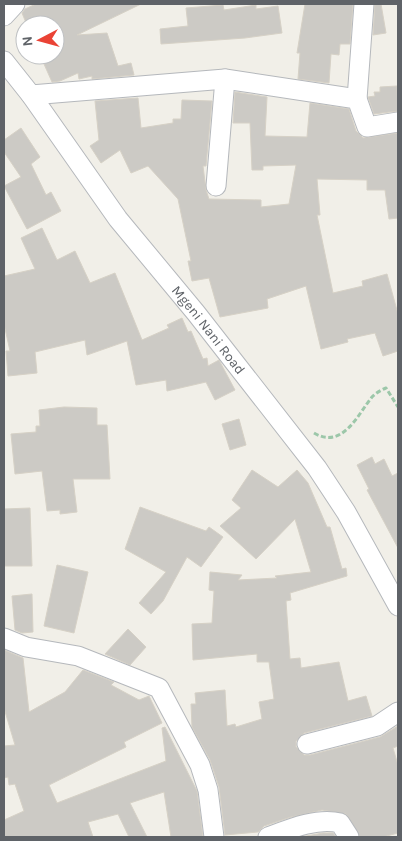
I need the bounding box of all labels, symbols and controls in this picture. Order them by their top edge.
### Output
north arrow [15,15,65,65]
text: N [19,35,37,47]
street label: Mgeni Nani Road [168,282,249,378]

